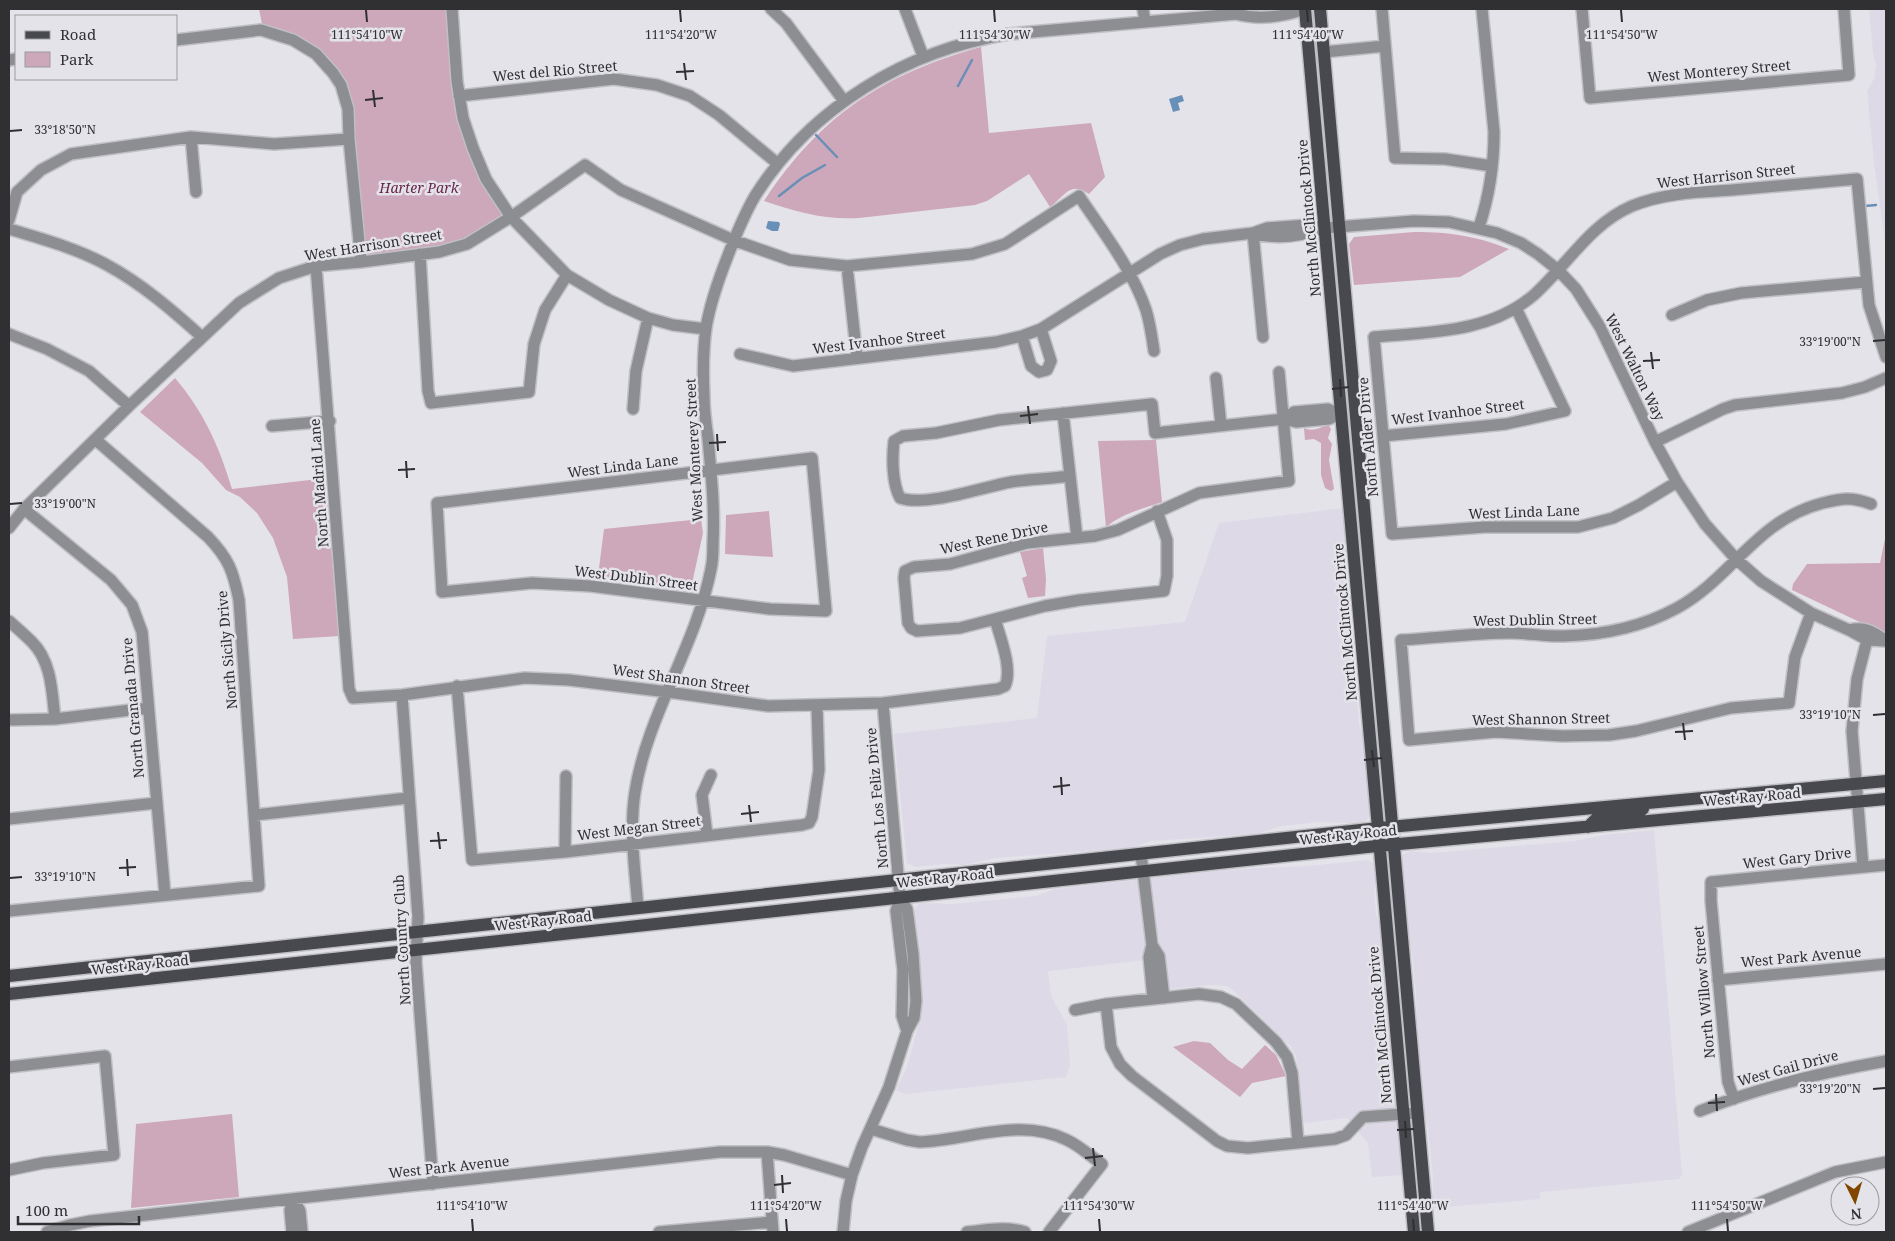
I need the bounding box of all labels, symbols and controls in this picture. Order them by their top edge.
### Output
legend [15,15,178,80]
text: Road [60,24,96,44]
text: 111°54'10"W [331,26,403,43]
text: 111°54'20"W [645,26,717,43]
text: 111°54'30"W [959,26,1031,43]
text: 111°54'40"W [1272,26,1344,43]
text: 111°54'50"W [1586,26,1658,43]
text: Park [60,49,94,69]
street label: West Monterey Street [1647,55,1791,86]
street label: West del Rio Street [492,56,618,85]
text: 33°18'50"N [34,121,96,138]
street label: North McClintock Drive [1292,139,1325,298]
street label: West Harrison Street [1656,159,1796,192]
park label: Harter Park [378,178,460,197]
street label: West Harrison Street [303,224,443,265]
street label: West Walton Way [1601,310,1670,424]
street label: West Ivanhoe Street [812,323,946,358]
text: 33°19'00"N [1799,333,1861,350]
street label: North Alder Drive [1353,376,1382,498]
street label: West Monterey Street [680,378,707,522]
street label: West Ivanhoe Street [1391,394,1525,429]
street label: North Madrid Lane [305,418,332,548]
street label: West Linda Lane [566,449,680,482]
text: 33°19'00"N [34,495,96,512]
street label: West Linda Lane [1468,500,1580,523]
street label: West Rene Drive [938,517,1050,558]
street label: North McClintock Drive [1328,543,1361,702]
street label: West Dublin Street [573,560,699,595]
street label: North Sicily Drive [212,590,241,710]
street label: West Dublin Street [1473,609,1597,630]
street label: North Granada Drive [117,637,148,779]
street label: West Shannon Street [611,659,751,698]
text: 33°19'10"N [1799,706,1861,723]
street label: West Shannon Street [1472,708,1610,729]
street label: North Los Feliz Drive [861,727,892,869]
street label: West Ray Road [1702,783,1802,810]
street label: West Megan Street [576,811,702,844]
street label: West Ray Road [1298,820,1398,849]
street label: West Gary Drive [1742,842,1852,873]
street label: West Ray Road [895,863,995,892]
text: 33°19'10"N [34,868,96,885]
street label: North Country Club [389,874,414,1006]
street label: West Ray Road [493,906,593,935]
street label: North Willow Street [1688,925,1719,1059]
street label: West Park Avenue [1740,942,1862,971]
street label: North McClintock Drive [1363,946,1396,1105]
street label: West Ray Road [90,950,190,979]
street label: West Gail Drive [1735,1045,1840,1090]
text: 33°19'20"N [1799,1080,1861,1097]
street label: West Park Avenue [388,1151,510,1182]
north arrow [1830,1176,1880,1226]
scale bar [18,1194,139,1226]
text: 111°54'10"W [436,1197,508,1214]
text: 111°54'20"W [750,1197,822,1214]
text: 111°54'30"W [1063,1197,1135,1214]
text: 111°54'40"W [1377,1197,1449,1214]
text: 111°54'50"W [1691,1197,1763,1214]
text: 100 m [25,1200,68,1220]
text: N [1850,1205,1863,1224]

